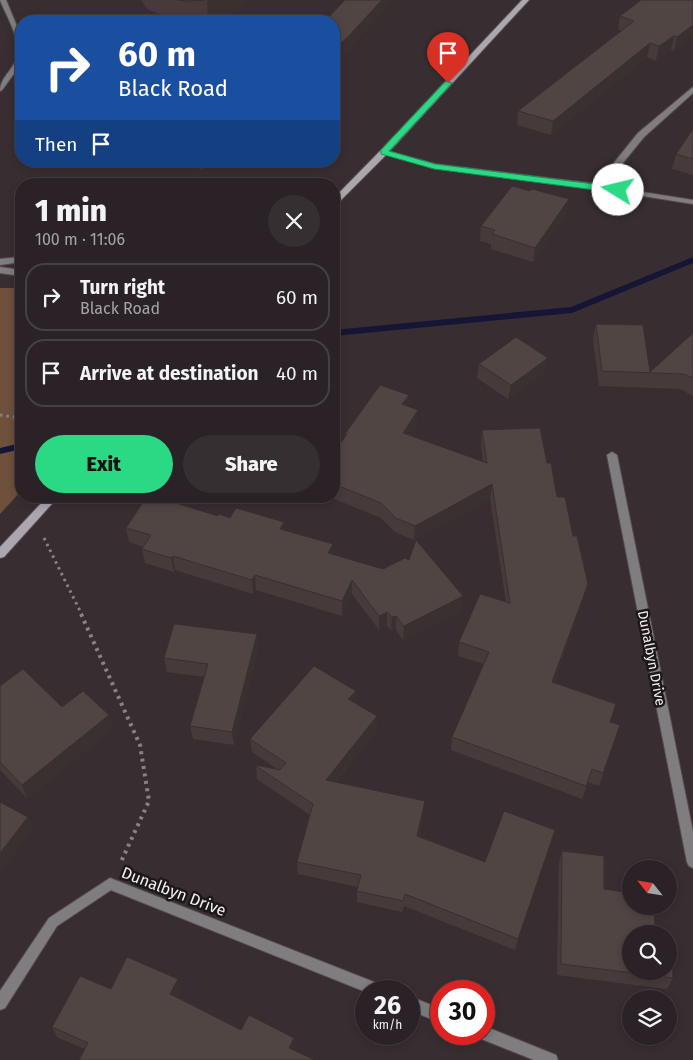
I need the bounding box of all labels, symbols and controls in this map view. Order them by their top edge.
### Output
pin [427,32,469,83]
text: 60 m [118,33,196,75]
icon: right [35,35,100,100]
icon: arrive [434,39,462,67]
text: Black Road [118,75,228,102]
icon: arrive [87,130,115,158]
text: Then [35,133,77,156]
position arrow [591,163,643,215]
text: 1 min [35,193,107,229]
button: close [268,195,320,247]
text: 100 m · 11:06 [35,230,125,249]
text: Turn right [80,276,165,299]
icon: right [37,283,65,311]
text: 60 m [276,286,318,309]
text: Black Road [80,299,160,318]
icon: arrive [37,359,65,387]
text: Arrive at destination [80,362,259,385]
text: 40 m [276,362,318,385]
button: Exit [35,435,173,493]
button: Share [183,435,320,493]
street label: Dunalbyn Drive [634,609,669,707]
north arrow [622,860,678,915]
map controls [622,860,677,1045]
street label: Dunalbyn Drive [119,863,229,920]
button: search [622,925,677,980]
speed limit sign: 30 [430,980,495,1045]
button: layers [622,990,677,1045]
text: 26 [374,991,401,1021]
text: km/h [373,1018,402,1032]

